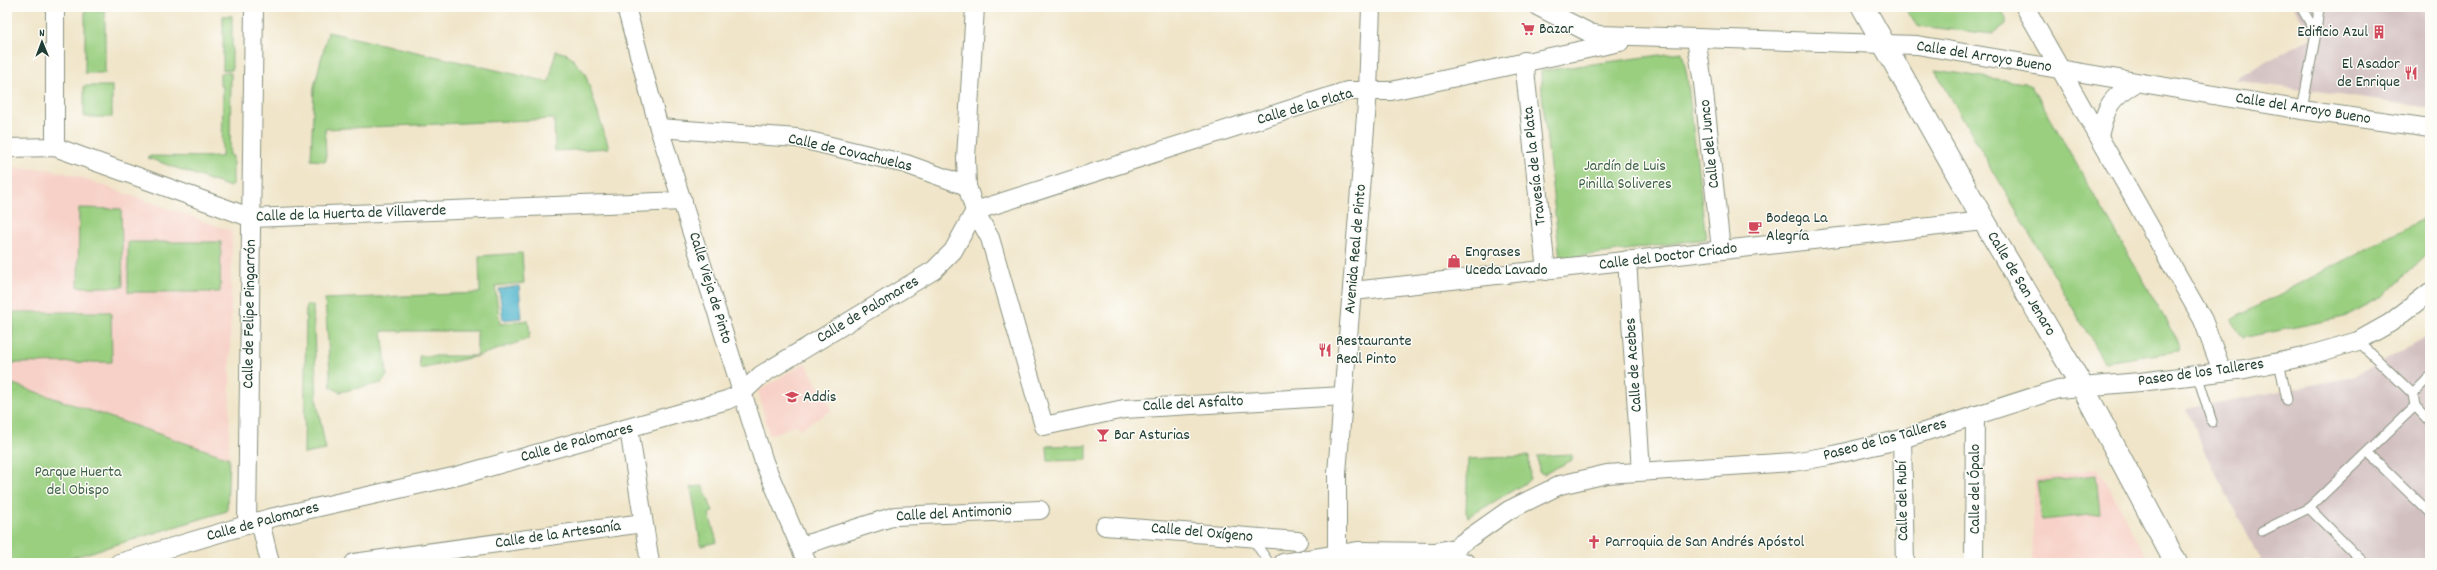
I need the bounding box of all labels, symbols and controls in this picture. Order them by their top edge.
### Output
place label: Bazar [1539,18,1574,41]
supermarket icon: Bazar [1520,21,1536,37]
place label: Edificio Azul [2297,21,2368,44]
north arrow [22,22,62,62]
building icon: Edificio Azul [2371,24,2387,40]
text: N [39,26,45,42]
street label: Calle del Arroyo Bueno [1915,35,2053,79]
place label: El Asador de Enrique [2337,53,2400,94]
restaurant icon: El Asador de Enrique [2403,65,2419,81]
street label: Calle de la Plata [1254,82,1356,132]
street label: Calle del Arroyo Bueno [2234,87,2372,131]
street label: Calle del Junco [1694,98,1726,190]
street label: Travesía de la Plata [1517,105,1553,227]
street label: Calle de Covachuelas [786,128,915,179]
park label: Jardín de Luis Pinilla Soliveres [1578,155,1672,196]
street label: Avenida Real de Pinto [1339,183,1373,315]
street label: Calle de la Huerta de Villaverde [256,199,446,229]
place label: Bodega La Alegría [1766,207,1828,248]
cafe icon: Bodega La Alegría [1747,219,1763,235]
street label: Calle de San Jenaro [1981,227,2061,341]
street label: Calle Vieja de Pinto [682,229,738,347]
street label: Calle del Doctor Criado [1598,237,1738,277]
street label: Calle de Felipe Pingarrón [237,239,263,389]
place label: Engrases Uceda Lavado [1465,241,1548,282]
shop icon: Engrases Uceda Lavado [1446,253,1462,269]
street label: Calle de Palomares [812,270,924,350]
street label: Calle de Acebes [1619,317,1649,413]
place label: Restaurante Real Pinto [1336,330,1412,371]
restaurant icon: Restaurante Real Pinto [1317,342,1333,358]
street label: Paseo de los Talleres [2136,353,2266,393]
place label: Addis [803,386,837,409]
school or university icon: Addis [784,389,800,405]
street label: Calle del Asfalto [1142,390,1244,418]
street label: Paseo de los Talleres [1821,412,1950,468]
street label: Calle de Palomares [518,417,636,469]
place label: Bar Asturias [1114,424,1190,447]
bar icon: Bar Asturias [1095,427,1111,443]
street label: Calle del Ópalo [1964,444,1987,534]
street label: Calle del Rubí [1891,460,1915,541]
park label: Parque Huerta del Obispo [35,461,122,502]
street label: Calle de Palomares [204,496,322,548]
street label: Calle del Antimonio [895,499,1013,529]
street label: Calle de la Artesanía [494,515,623,555]
street label: Calle del Oxígeno [1150,517,1254,549]
place label: Parroquia de San Andrés Apóstol [1605,531,1805,554]
church icon: Parroquia de San Andrés Apóstol [1586,534,1602,550]

